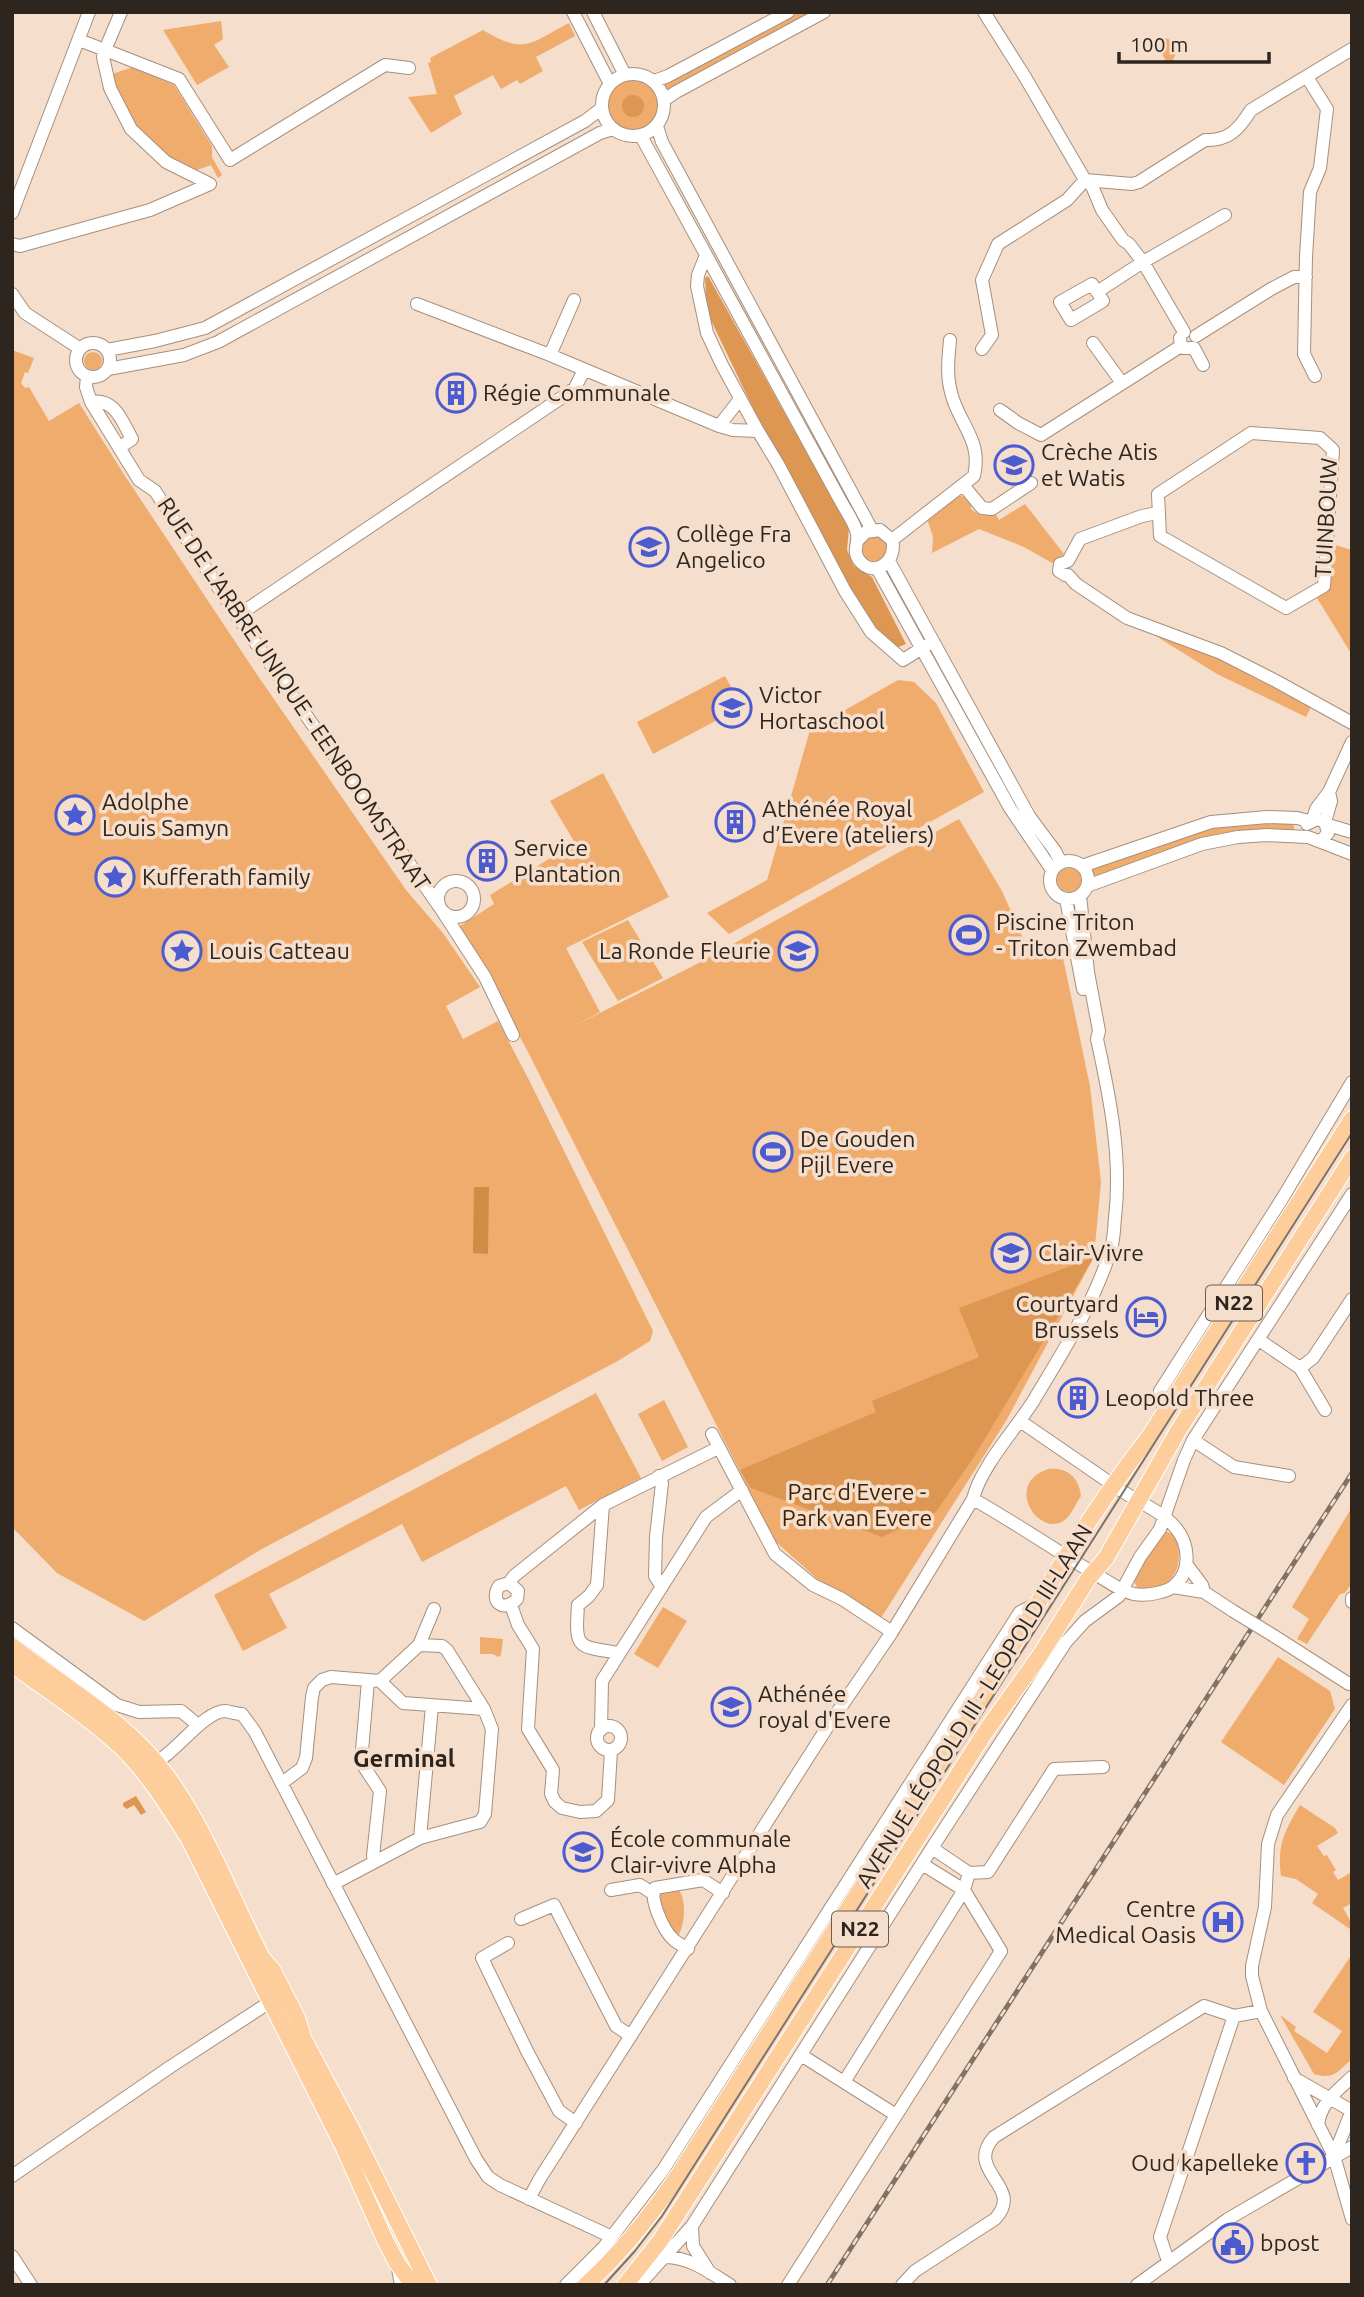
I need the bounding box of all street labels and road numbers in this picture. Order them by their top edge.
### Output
street label: TUINBOUW [1310,457,1341,579]
street label: RUE DE L'ARBRE UNIQUE - EENBOOMSTRAAT [153,493,436,895]
road number: N22 [1206,1286,1262,1320]
street label: AVENUE LÉOPOLD III - LEOPOLD III-LAAN [850,1519,1096,1892]
road number: N22 [832,1912,888,1946]

